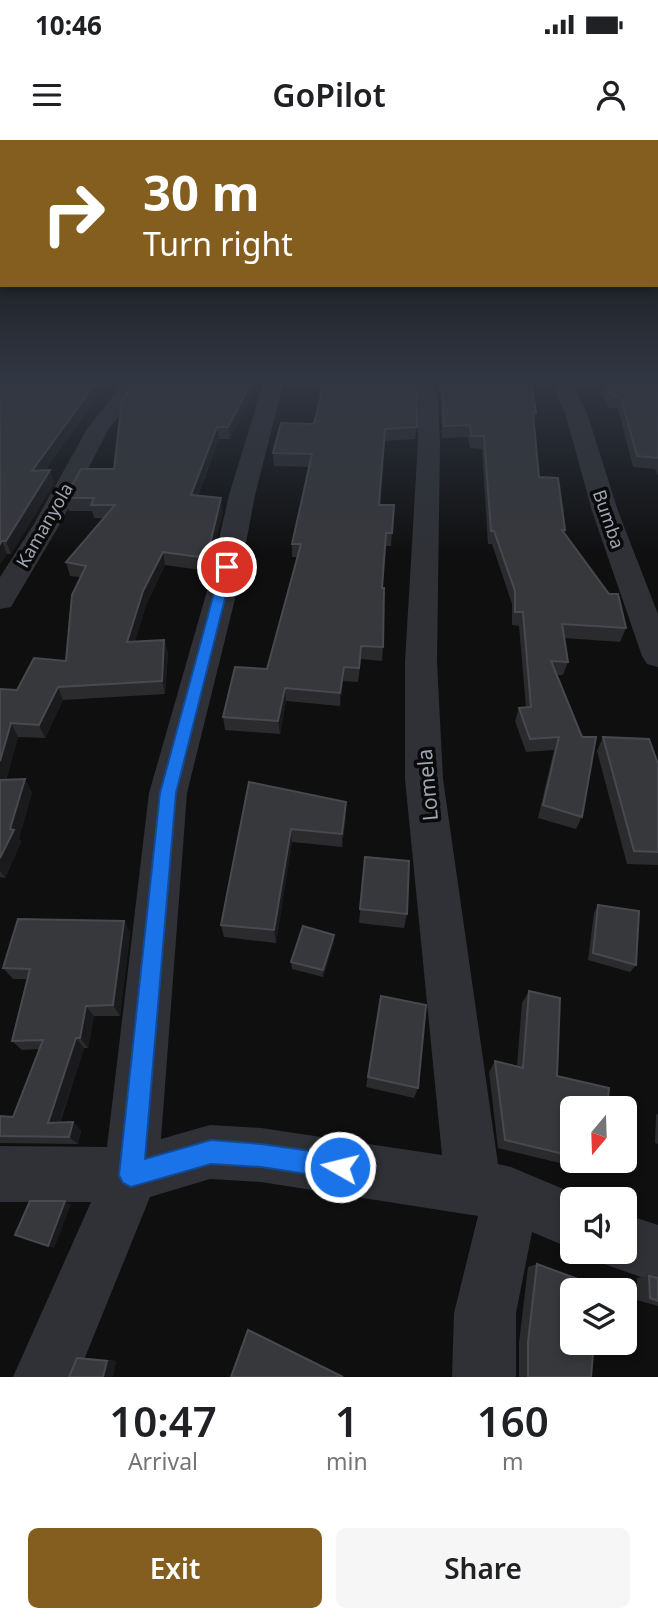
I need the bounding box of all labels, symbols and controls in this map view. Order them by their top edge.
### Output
text: 10:46 [35,7,102,43]
text: GoPilot [272,73,386,116]
icon: menu [28,76,66,114]
icon: person [592,76,630,114]
text: 30 m [143,159,260,225]
icon: right [28,168,119,259]
text: Turn right [143,222,293,265]
street label: Kamanyola [10,478,78,572]
street label: Bumba [588,486,630,552]
pin [197,537,257,597]
icon: arrive [208,548,246,586]
street label: Lomela [410,748,444,822]
north arrow [560,1096,637,1172]
map controls [560,1096,637,1355]
position arrow [303,1130,377,1204]
button: sound [560,1187,637,1264]
button: layers [560,1278,637,1355]
text: 10:47 [109,1392,217,1449]
text: 1 [335,1392,359,1449]
text: 160 [477,1392,549,1449]
text: Arrival [128,1445,198,1477]
text: min [326,1445,368,1477]
text: m [502,1445,524,1477]
button: Exit [28,1528,322,1608]
button: Share [336,1528,630,1608]

